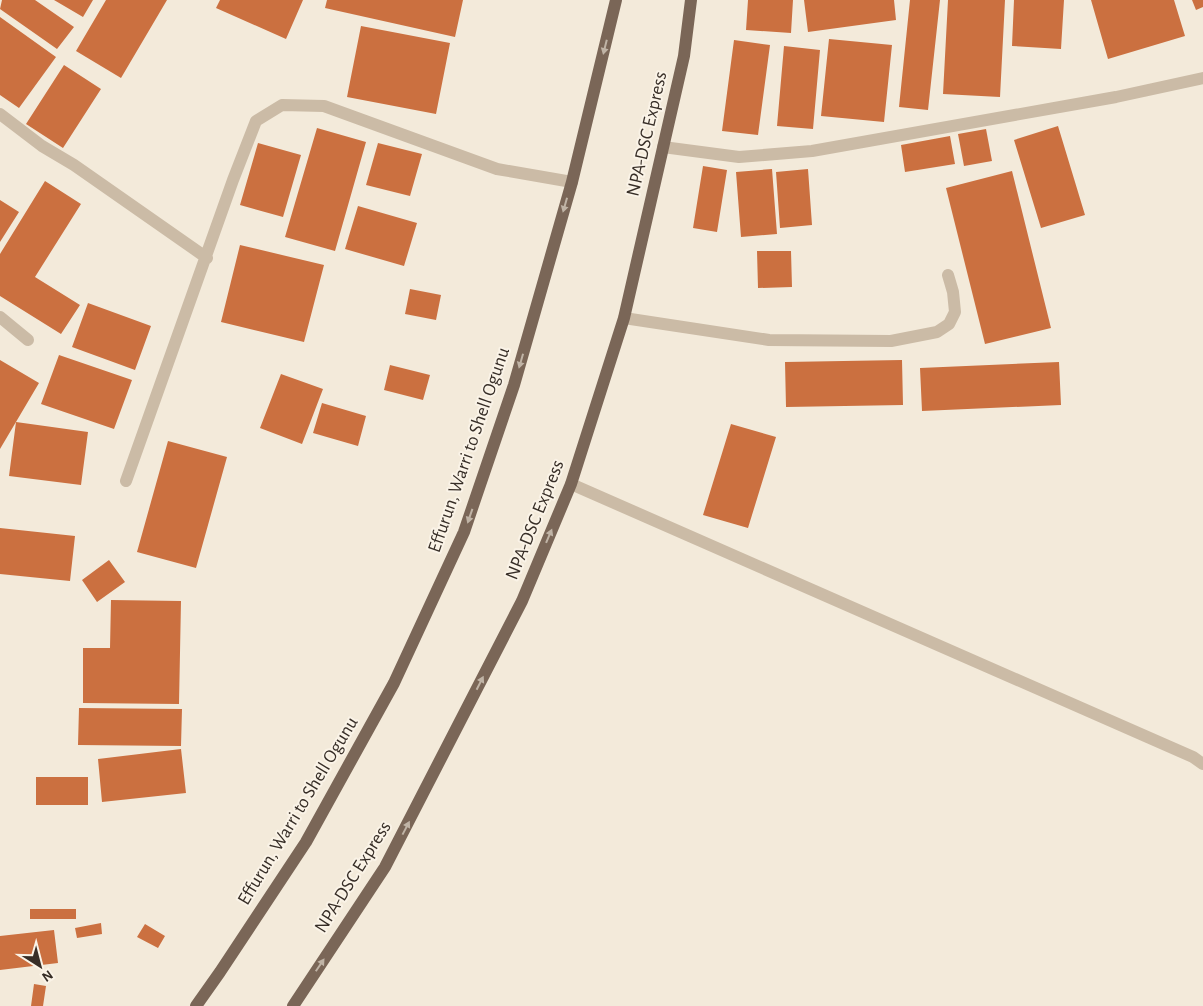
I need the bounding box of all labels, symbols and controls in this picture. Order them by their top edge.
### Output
one-way arrow [601,40,609,55]
street label: NPA-DSC Express [623,70,671,198]
one-way arrow [561,198,569,213]
street label: Effurun, Warri to Shell Ogunu [425,345,513,555]
one-way arrow [517,354,525,369]
street label: NPA-DSC Express [502,457,568,583]
one-way arrow [466,508,473,523]
one-way arrow [546,529,554,543]
one-way arrow [476,676,484,690]
street label: Effurun, Warri to Shell Ogunu [234,713,362,908]
street label: NPA-DSC Express [311,818,395,936]
one-way arrow [402,820,410,835]
north arrow [15,941,65,991]
one-way arrow [315,959,325,972]
text: N [39,967,55,984]

